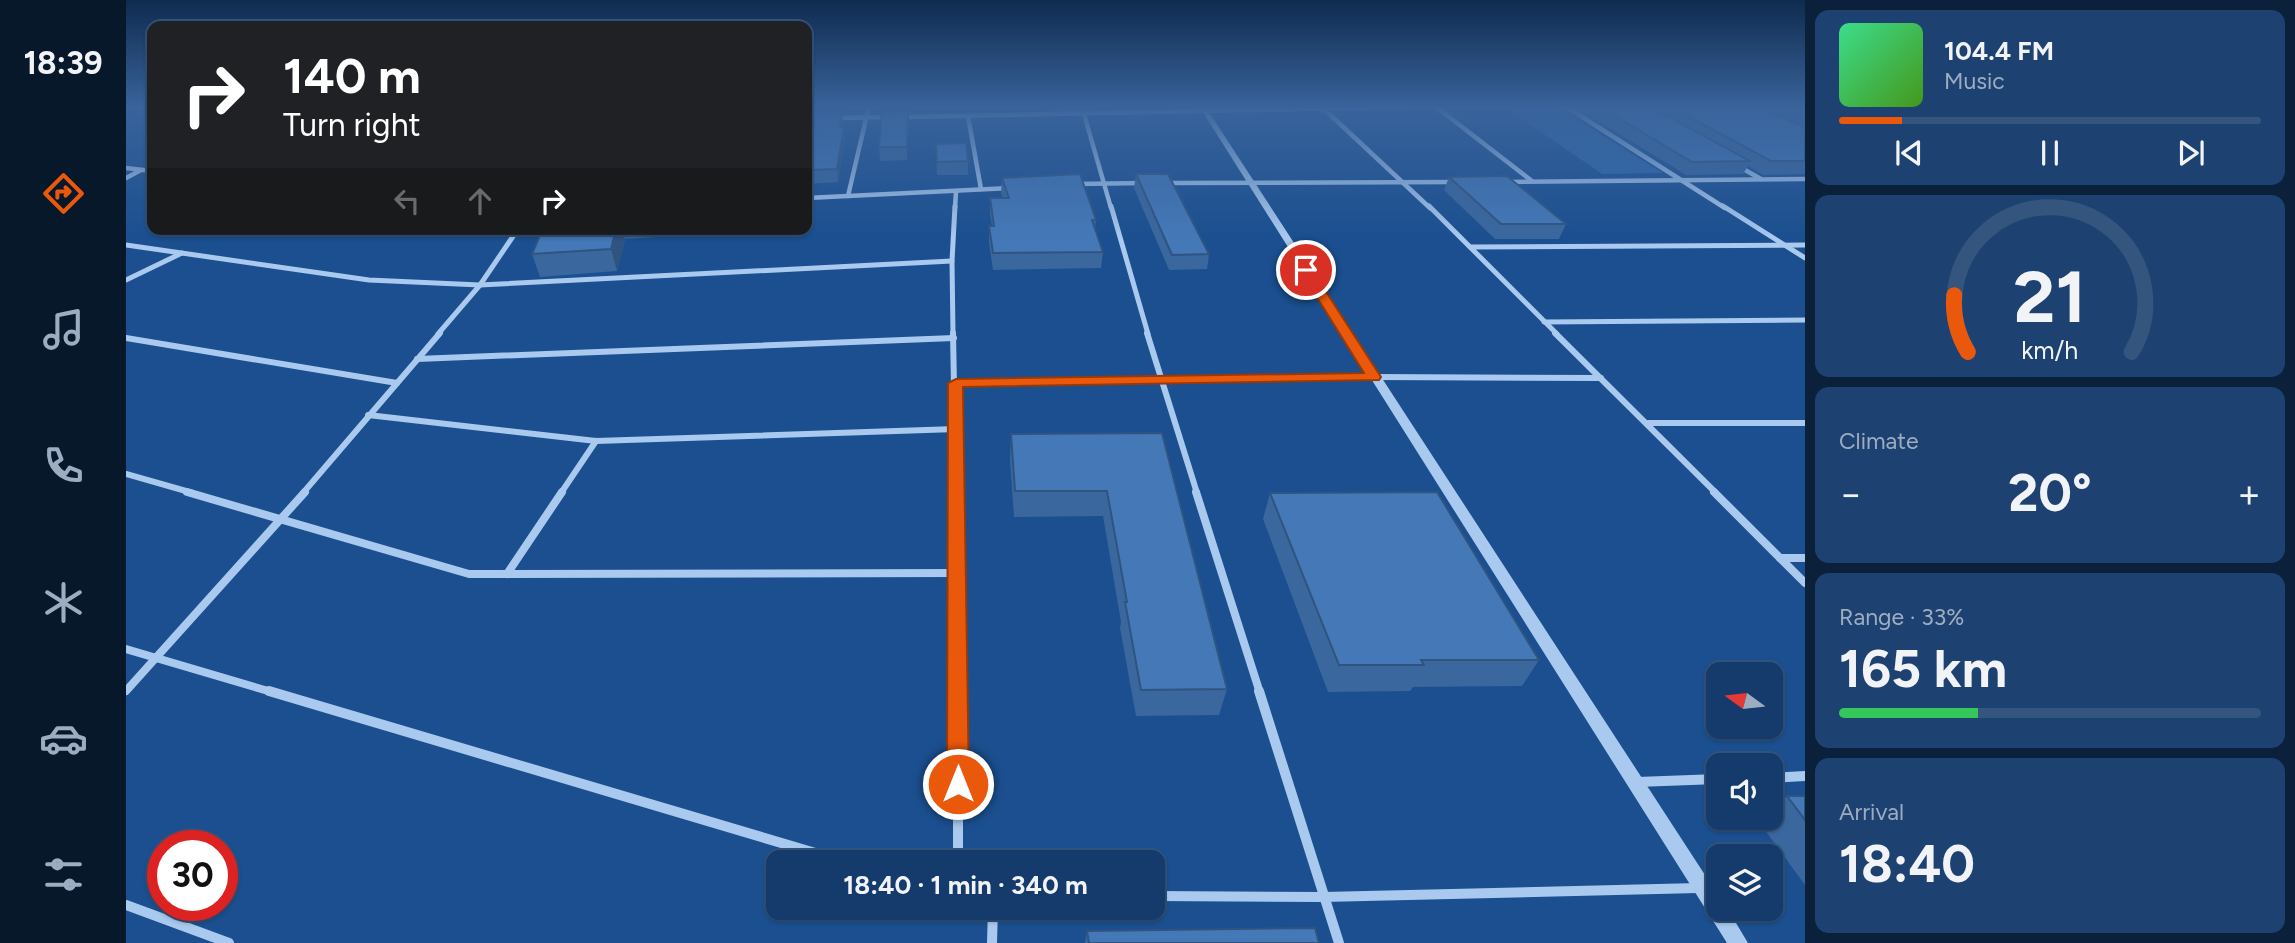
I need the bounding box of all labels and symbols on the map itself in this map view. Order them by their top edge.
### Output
pin [1276,240,1336,300]
north arrow [1706,662,1783,738]
position arrow [921,747,995,821]
speed limit sign: 30 [147,830,238,921]

